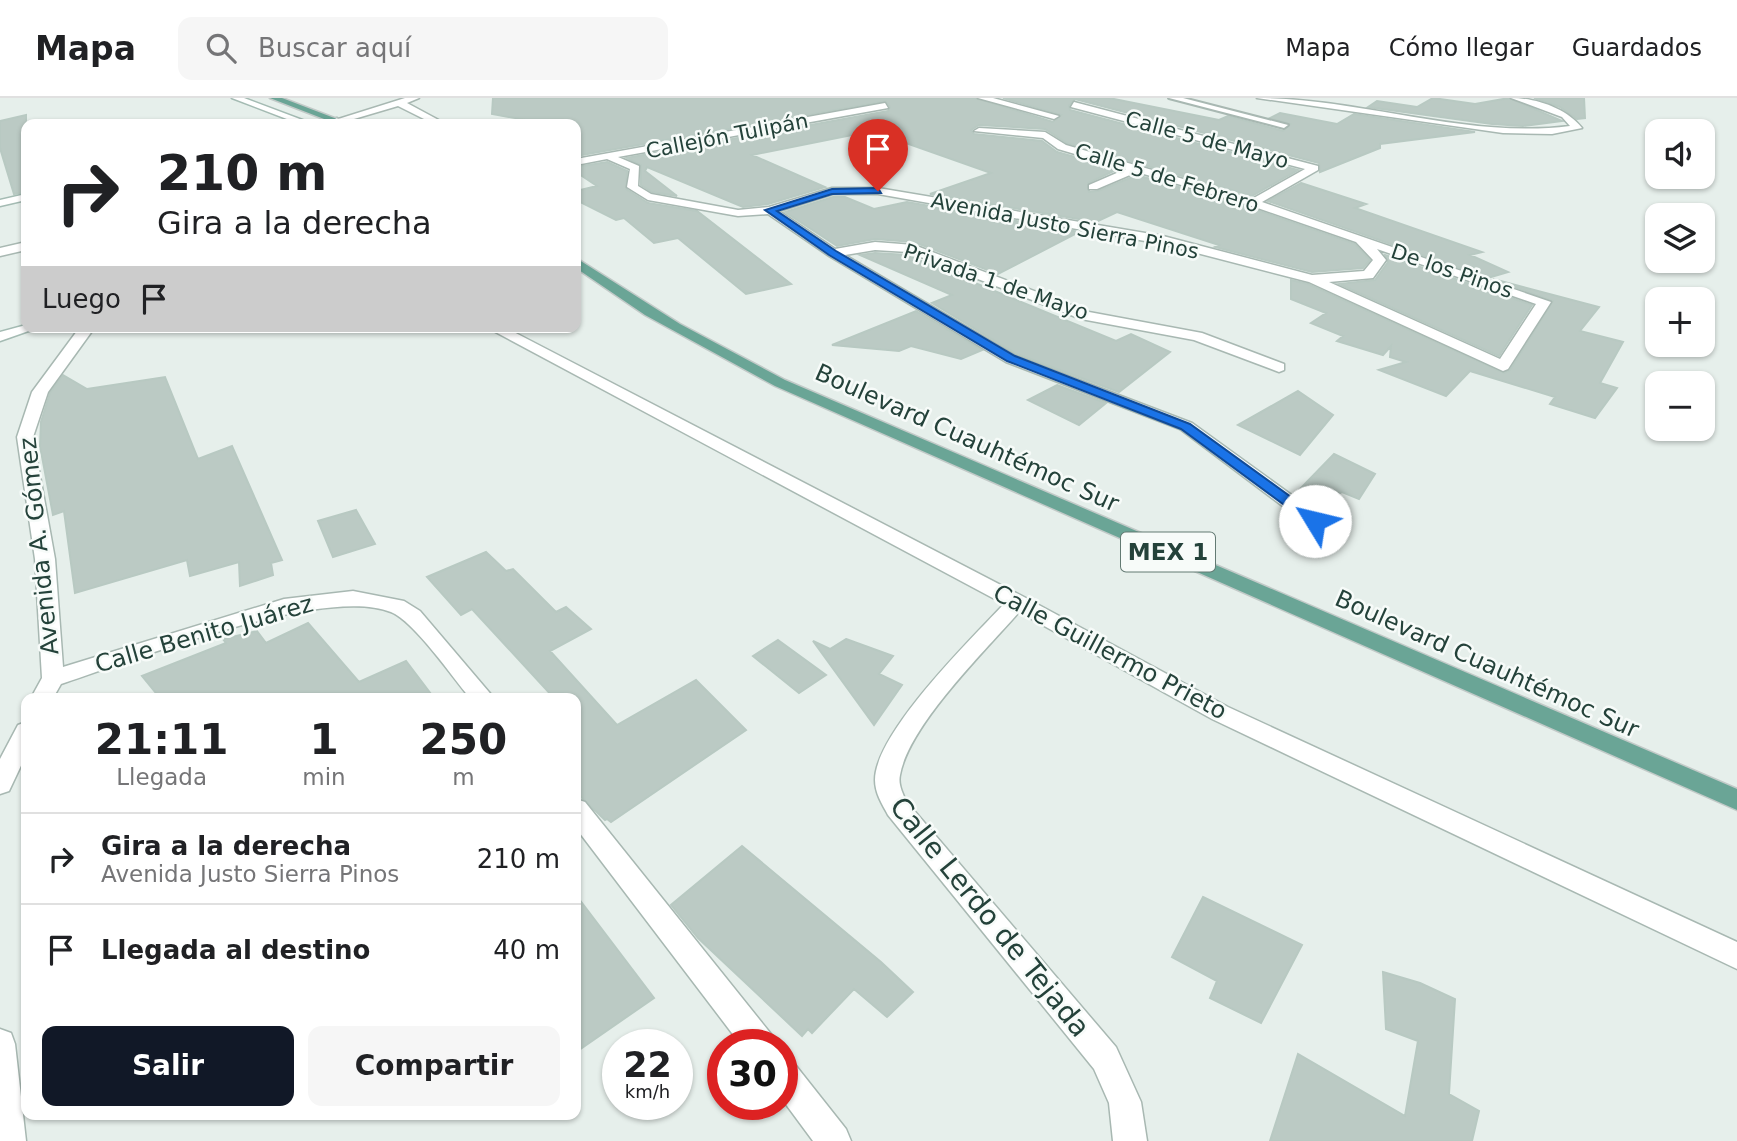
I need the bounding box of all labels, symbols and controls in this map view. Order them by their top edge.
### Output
search box [178,17,668,80]
text: Mapa [35,29,136,68]
icon: search [202,29,240,67]
text: Buscar aquí [258,33,411,63]
text: Mapa [1285,34,1351,62]
text: Cómo llegar [1389,34,1534,62]
text: Guardados [1572,34,1702,62]
street label: Calle 5 de Mayo [1123,107,1291,173]
street label: Callejón Tulipán [644,108,810,164]
pin [848,119,908,191]
map controls [1645,119,1715,441]
button: sound [1645,119,1715,189]
icon: arrive [859,130,897,168]
street label: Calle 5 de Febrero [1072,139,1262,217]
text: 210 m [157,145,327,202]
icon: right [42,147,133,238]
street label: Avenida Justo Sierra Pinos [929,188,1201,264]
button: layers [1645,203,1715,273]
text: Gira a la derecha [157,204,432,242]
street label: Privada 1 de Mayo [900,239,1092,325]
street label: De los Pinos [1388,239,1516,303]
icon: arrive [135,280,173,318]
text: Luego [42,284,121,314]
button: + [1645,287,1715,357]
street label: Boulevard Cuauhtémoc Sur [811,358,1123,518]
button: − [1645,371,1715,441]
street label: Avenida A. Gómez [14,436,64,656]
position arrow [1278,484,1352,558]
road number: MEX 1 [1121,533,1215,572]
street label: Calle Guillermo Prieto [988,579,1232,725]
street label: Boulevard Cuauhtémoc Sur [1331,584,1643,744]
street label: Calle Benito Juárez [92,589,316,679]
text: 21:11 [95,715,229,764]
text: 1 [309,715,339,764]
text: 250 [420,715,507,764]
text: Llegada [116,764,207,790]
text: min [302,764,346,790]
text: m [452,764,475,790]
street label: Calle Lerdo de Tejada [883,790,1097,1044]
text: Gira a la derecha [101,831,351,861]
icon: right [42,840,80,878]
text: 210 m [477,844,560,874]
text: Avenida Justo Sierra Pinos [101,861,399,887]
icon: arrive [42,931,80,969]
text: Llegada al destino [101,935,370,965]
text: 40 m [493,935,560,965]
button: Salir [42,1026,294,1106]
button: Compartir [308,1026,560,1106]
speed limit sign: 30 [707,1029,798,1120]
text: 22 [623,1045,672,1085]
text: km/h [625,1081,670,1102]

